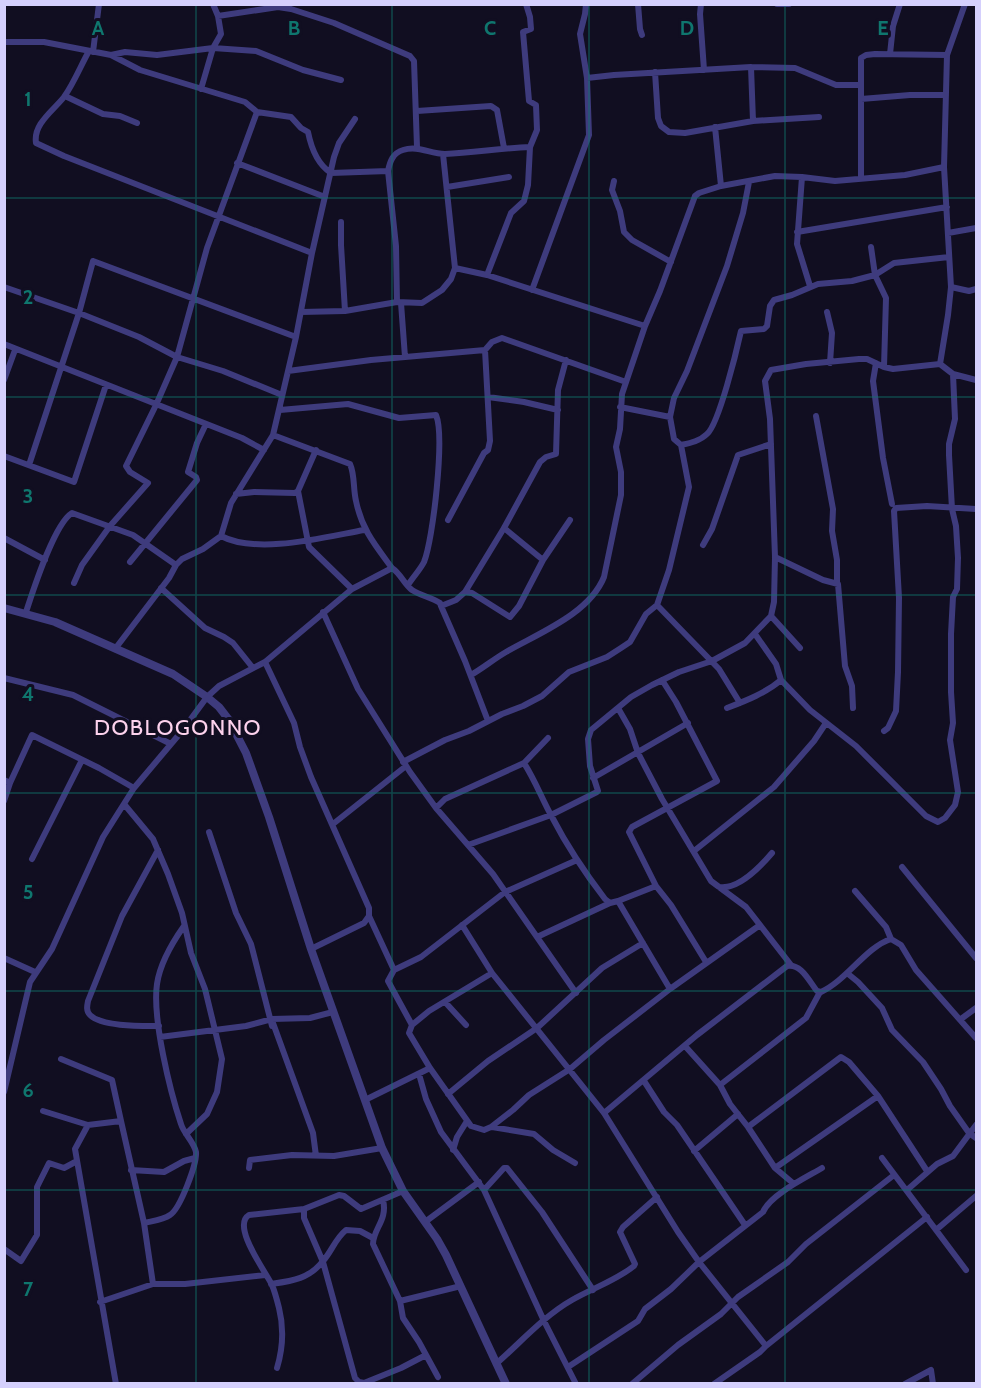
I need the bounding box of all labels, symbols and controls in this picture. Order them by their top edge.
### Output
text: A [92,16,105,40]
text: B [288,16,300,40]
text: C [484,16,496,40]
text: D [680,16,694,40]
text: E [877,16,889,40]
text: 1 [24,87,32,111]
text: 2 [23,285,33,309]
text: 3 [23,484,33,508]
text: 4 [22,682,34,706]
district label: DOBLOGONNO [94,714,262,741]
text: 5 [23,880,33,904]
text: 6 [22,1078,34,1102]
text: 7 [23,1277,34,1301]

